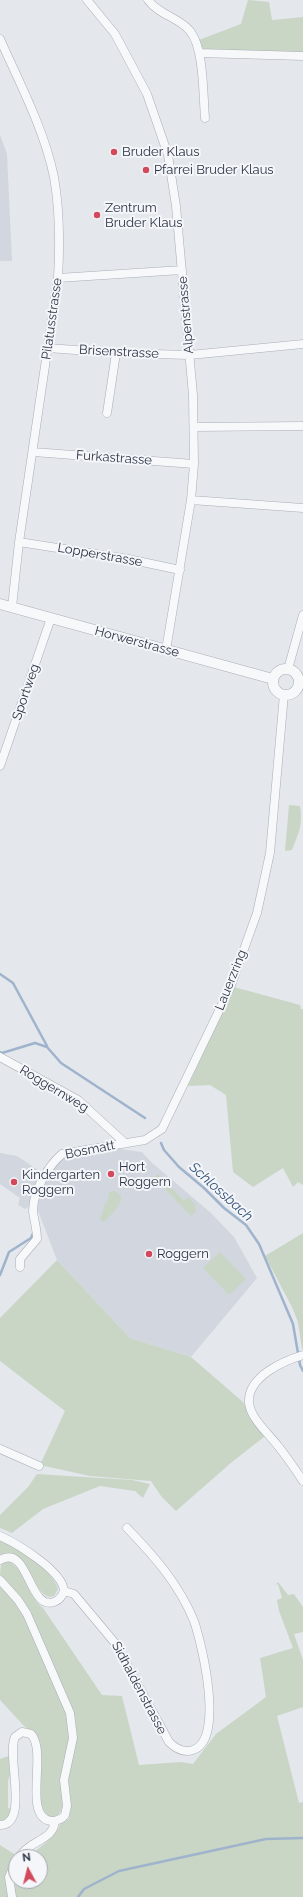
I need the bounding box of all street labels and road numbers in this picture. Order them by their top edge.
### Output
street label: Alpenstrasse [175,275,197,355]
street label: Pilatusstrasse [39,277,65,361]
street label: Brisenstrasse [79,342,159,362]
street label: Furkastrasse [76,448,152,468]
street label: Lopperstrasse [56,540,144,570]
street label: Horwerstrasse [93,623,181,661]
street label: Sportweg [9,662,43,722]
street label: Lauerzring [212,947,250,1013]
street label: Roggernweg [17,1062,91,1116]
street label: Bosmatt [64,1138,116,1162]
street label: Sidhaldenstrasse [108,1639,170,1737]

